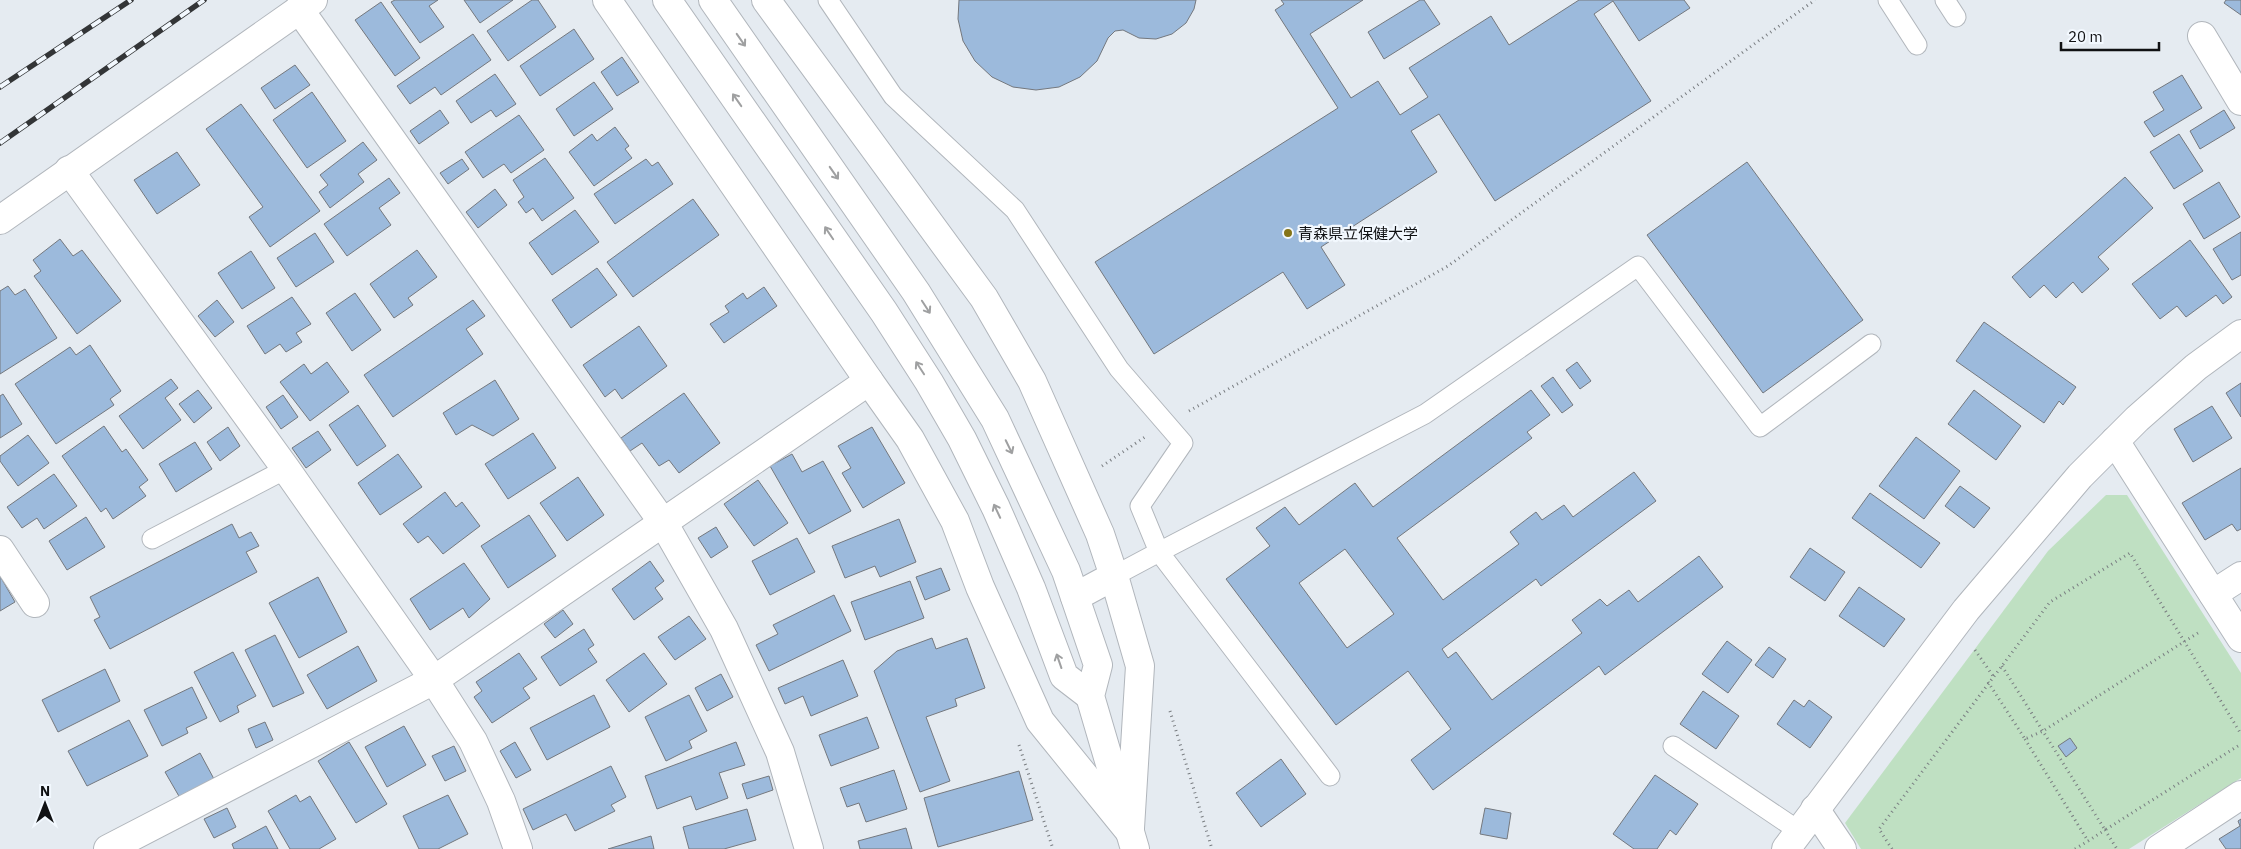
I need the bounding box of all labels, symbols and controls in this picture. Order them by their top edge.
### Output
scale bar [2061,20,2158,52]
text: 20 m [2068,27,2103,46]
one-way arrow [736,33,746,47]
one-way arrow [732,93,742,107]
one-way arrow [829,166,839,180]
place label: 青森県立保健大学 [1298,224,1418,243]
one-way arrow [824,226,834,240]
marker: 青森県立保健大学 [1282,227,1294,239]
one-way arrow [921,300,931,314]
one-way arrow [915,362,925,376]
one-way arrow [1004,439,1014,454]
one-way arrow [992,504,1002,519]
one-way arrow [1054,654,1063,669]
north arrow [20,779,70,829]
text: N [40,782,50,800]

